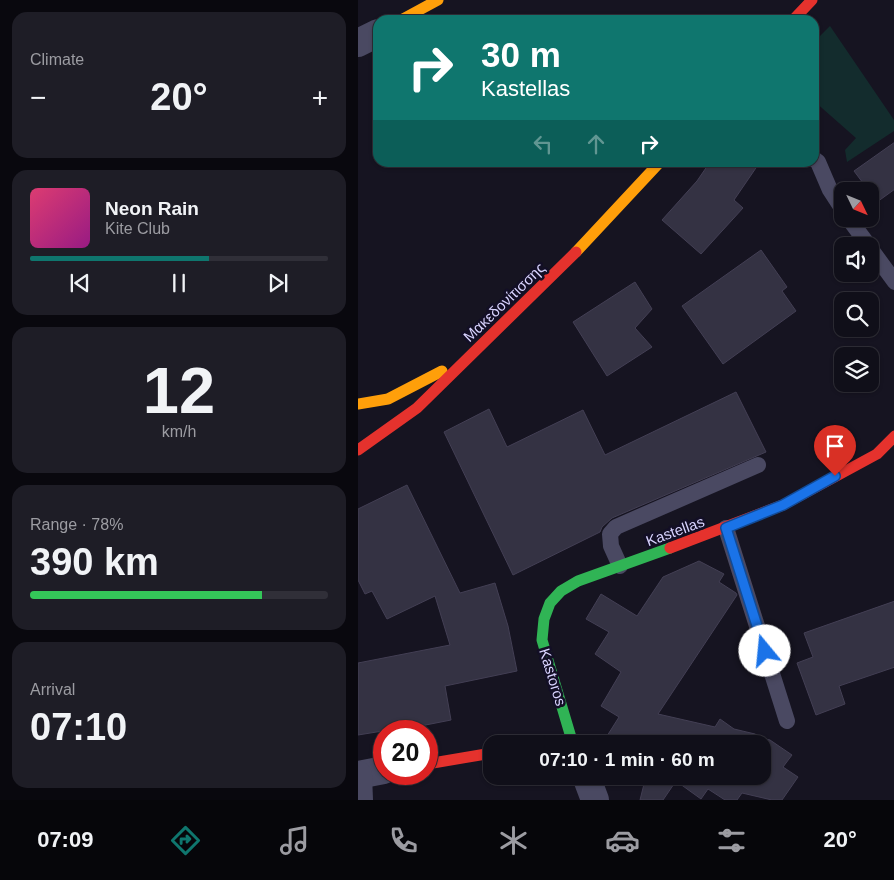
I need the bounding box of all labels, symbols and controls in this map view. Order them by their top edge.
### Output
icon: right [398,35,463,100]
text: 30 m [481,35,561,74]
text: Climate [30,51,84,68]
text: 20° [150,76,208,118]
text: Kastellas [481,76,570,101]
text: − [30,82,46,113]
text: + [312,82,328,113]
icon: left [529,130,557,158]
icon: ahead [582,130,610,158]
icon: right [635,130,663,158]
north arrow [834,182,879,228]
map controls [834,182,879,392]
text: Neon Rain [105,198,199,219]
text: Kite Club [105,220,170,237]
button: sound [834,237,879,282]
street label: Μακεδονίτισσης [460,259,548,345]
icon: previous [66,269,94,297]
icon: pause [165,269,193,297]
icon: next [264,269,292,297]
button: search [834,292,879,337]
button: layers [834,347,879,392]
text: 12 [143,354,215,427]
text: km/h [162,423,196,440]
pin [814,425,856,476]
icon: arrive [821,432,849,460]
street label: Kastellas [643,513,707,549]
text: Range · 78% [30,516,123,533]
text: 390 km [30,541,159,583]
position arrow [738,624,790,676]
street label: Kastoros [536,646,570,708]
text: Arrival [30,681,75,698]
text: 07:10 [30,706,127,748]
speed limit sign: 20 [373,720,438,785]
text: 07:10 · 1 min · 60 m [539,749,715,770]
icon: directions [168,823,203,858]
icon: music [277,823,312,858]
icon: phone [386,823,421,858]
icon: climate [496,823,531,858]
icon: car [605,823,640,858]
icon: filters [714,823,749,858]
text: 07:09 [37,827,93,852]
text: 20° [824,827,857,852]

